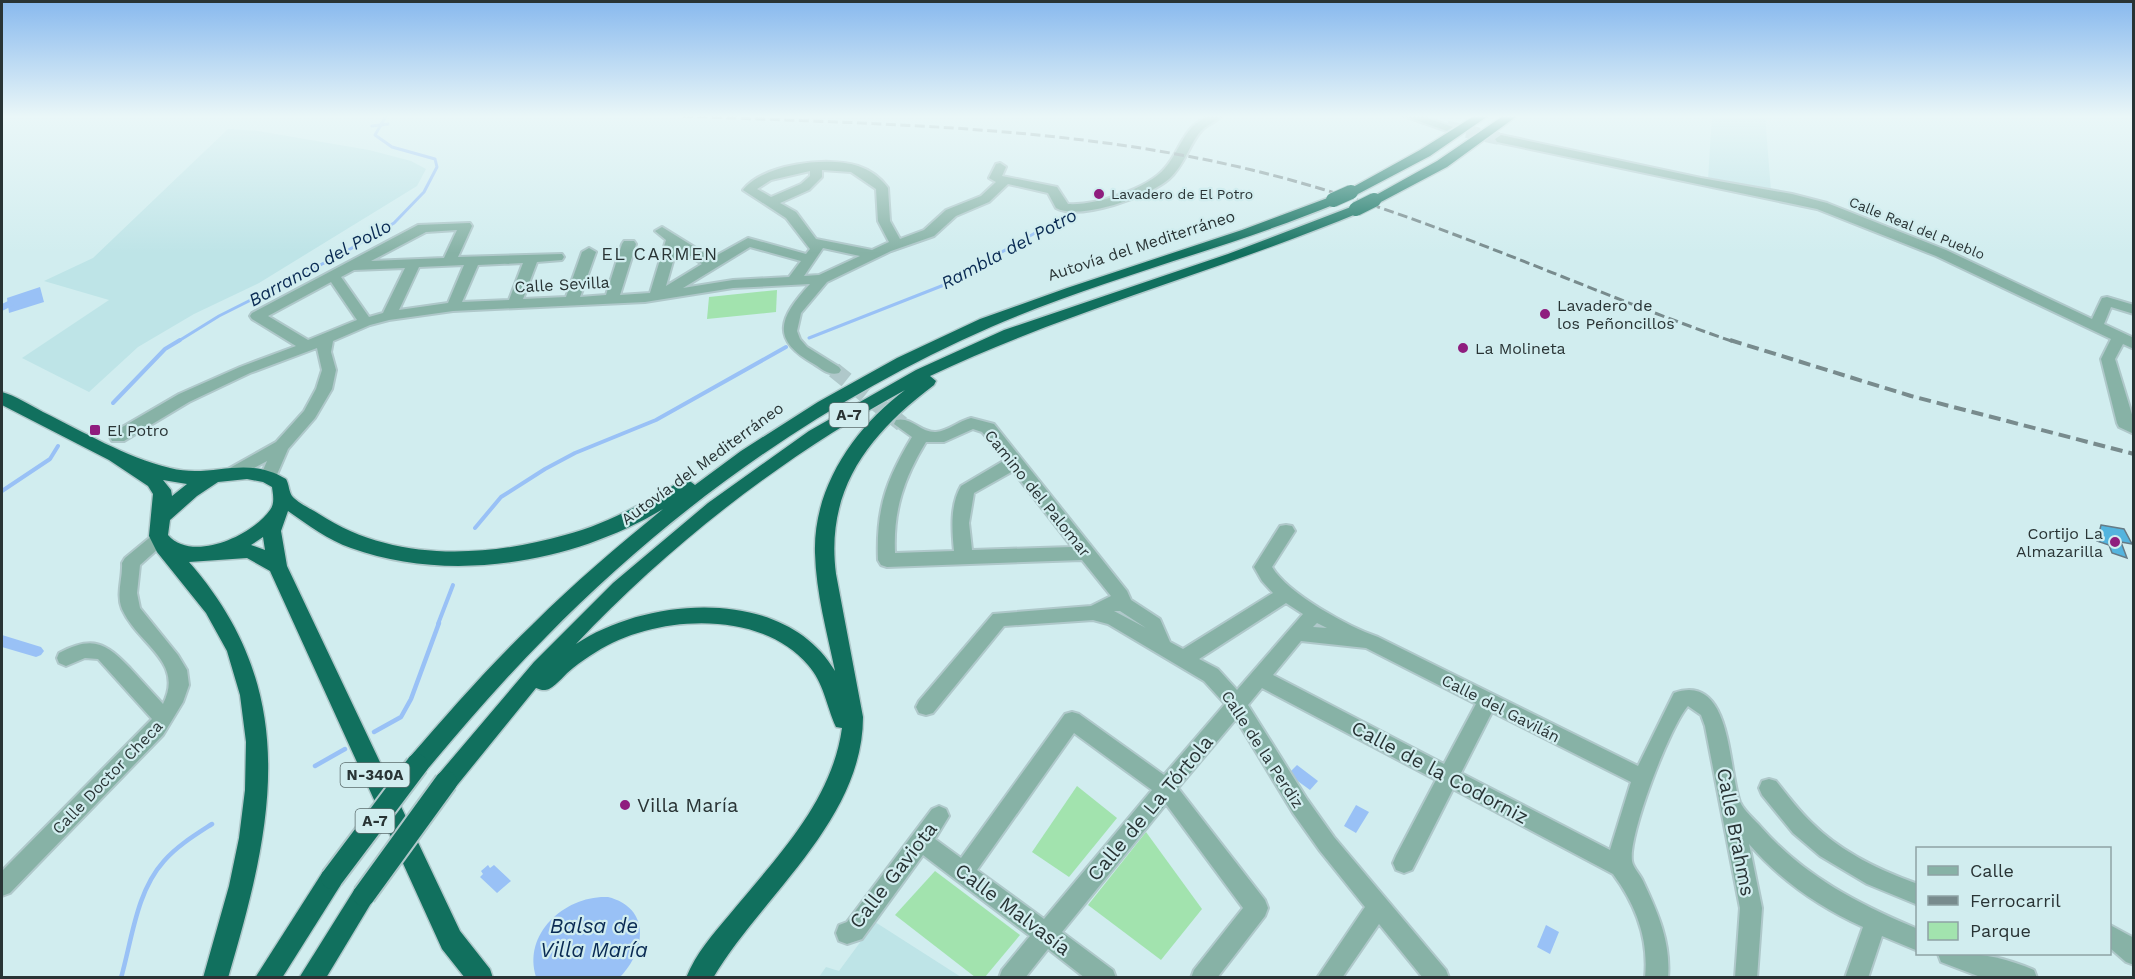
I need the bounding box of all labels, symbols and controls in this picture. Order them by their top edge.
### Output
place label: Lavadero de El Potro [1111,186,1253,202]
marker: Lavadero de El Potro [1092,187,1106,201]
street label: Calle Real del Pueblo [1847,193,1987,263]
water label: Rambla del Potro [937,204,1080,293]
street label: Autovía del Mediterráneo [1045,206,1237,285]
water label: Barranco del Pollo [245,215,395,310]
district label: EL CARMEN [601,243,719,264]
street label: Calle Sevilla [514,273,610,296]
place label: Lavadero de los Peñoncillos [1557,296,1675,333]
marker: Lavadero de los Peñoncillos [1538,307,1552,321]
place label: La Molineta [1475,339,1566,358]
marker: La Molineta [1456,341,1470,355]
street label: Autovía del Mediterráneo [617,398,787,529]
road number: A-7 [830,403,868,427]
place label: El Potro [107,421,169,440]
marker: El Potro [88,423,102,437]
street label: Camino del Palomar [981,426,1095,561]
place label: Cortijo La Almazarilla [2016,524,2103,561]
marker: Cortijo La Almazarilla [2108,535,2122,549]
street label: Calle del Gavilán [1438,670,1563,747]
street label: Calle de la Perdiz [1218,687,1308,812]
street label: Calle de la Codorniz [1347,715,1533,829]
street label: Calle Doctor Checa [48,717,167,838]
street label: Calle de La Tórtola [1082,730,1218,886]
road number: N-340A [340,763,410,787]
street label: Calle Brahms [1712,766,1760,898]
place label: Villa María [637,793,738,817]
marker: Villa María [618,798,632,812]
road number: A-7 [356,809,394,833]
street label: Calle Gaviota [844,817,942,933]
legend [1916,847,2111,955]
street label: Calle Malvasía [951,858,1075,960]
text: Calle [1970,860,2014,881]
text: Ferrocarril [1970,890,2061,911]
water label: Balsa de Villa María [540,913,648,962]
text: Parque [1970,920,2031,941]

